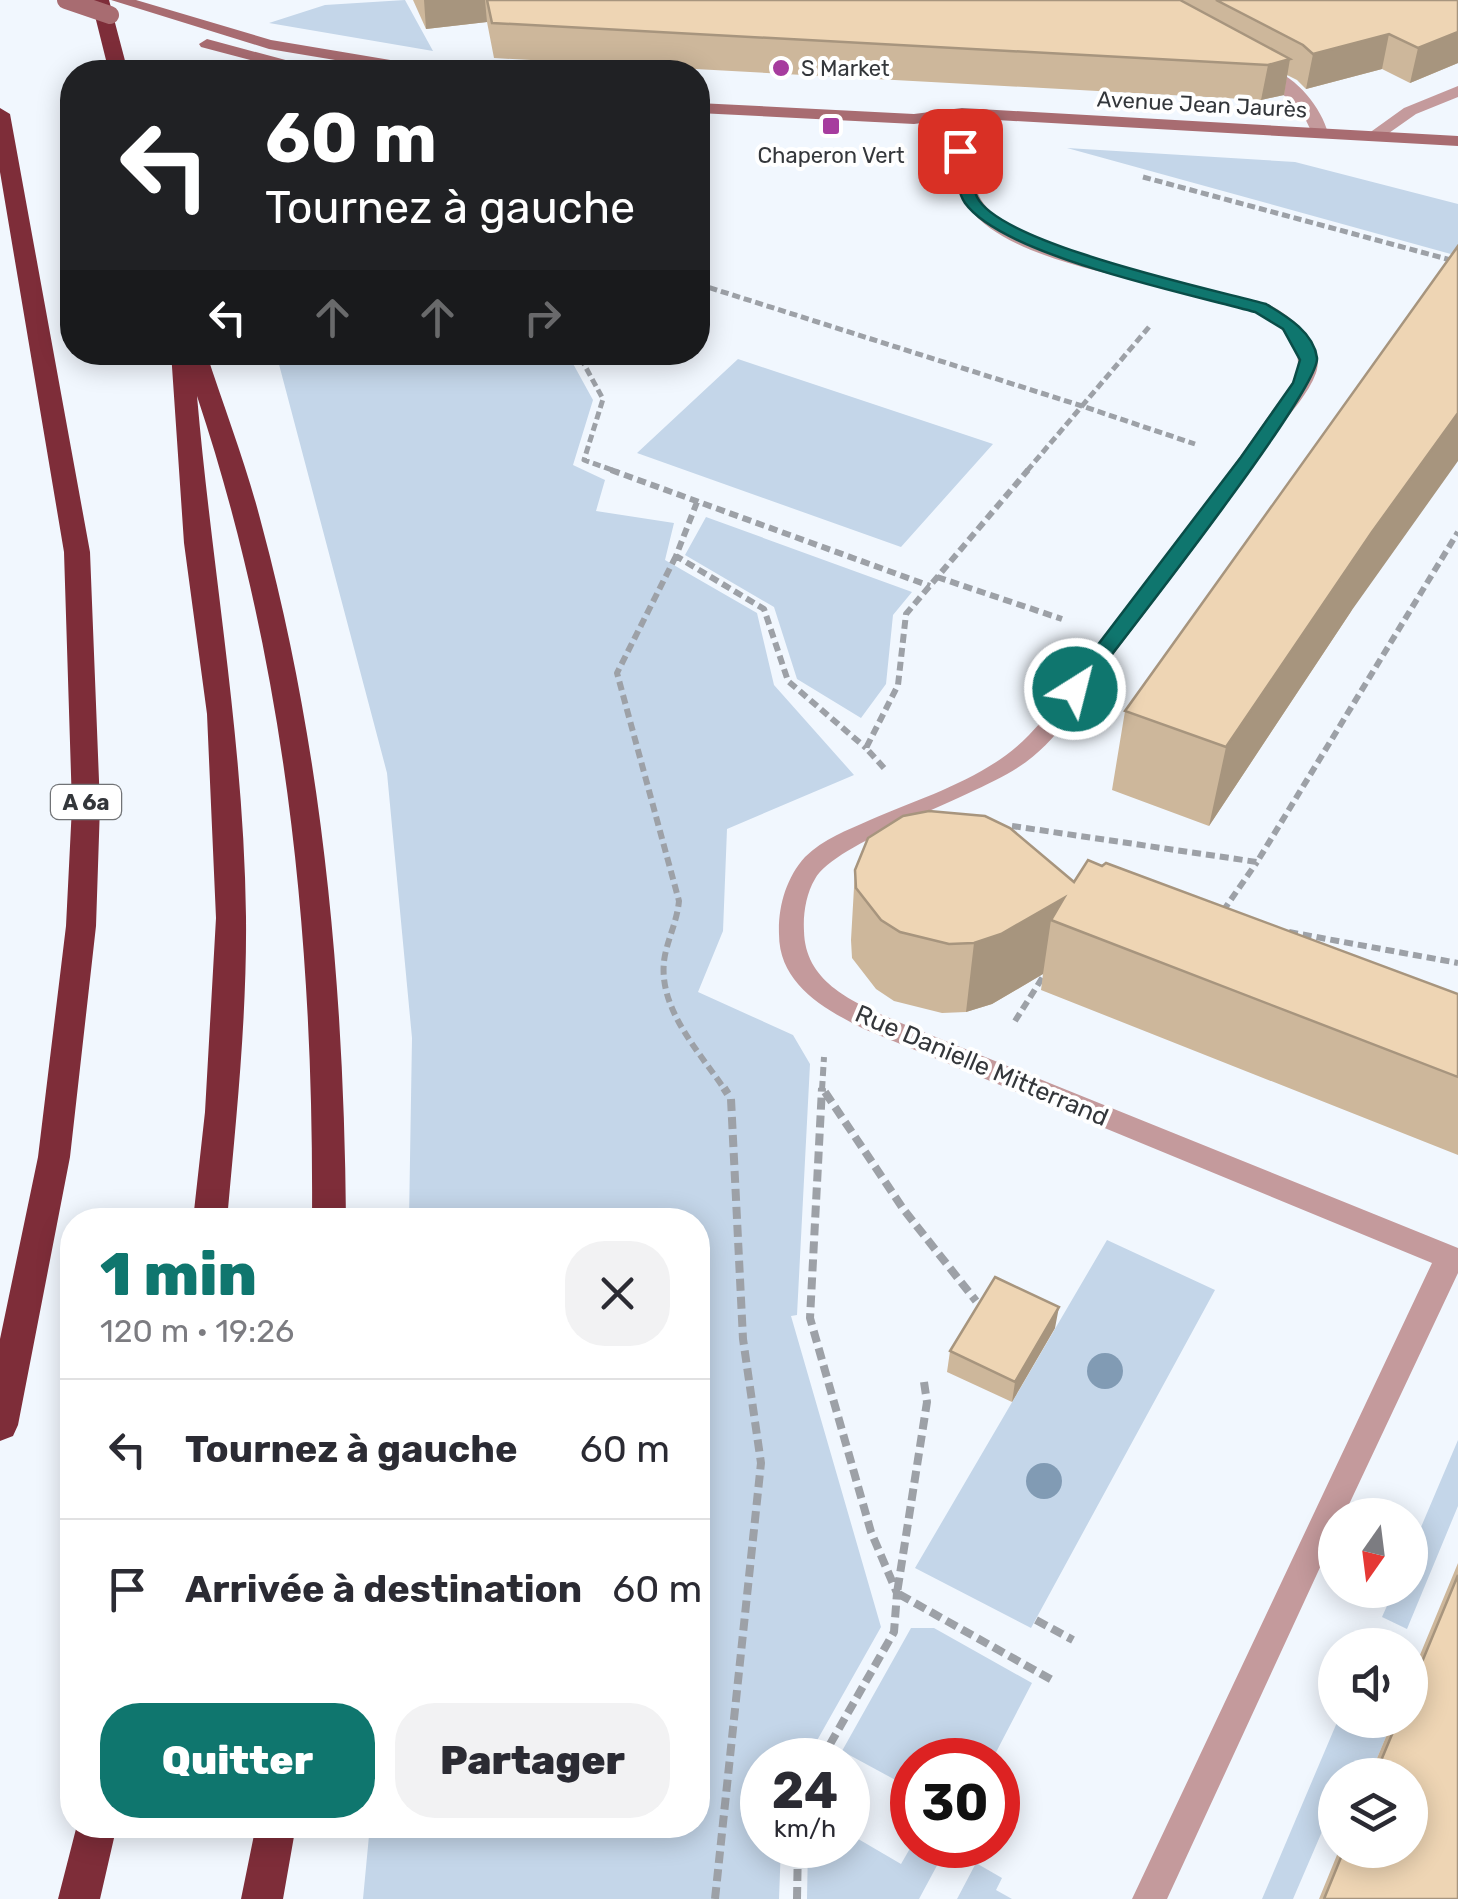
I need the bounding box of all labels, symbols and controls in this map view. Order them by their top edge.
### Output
place label: S Market [801,55,890,82]
marker: S Market [770,57,792,79]
street label: Avenue Jean Jaurès [1096,86,1308,123]
text: 60 m [265,97,437,180]
icon: left [100,100,230,230]
pin [918,109,1003,194]
marker: Chaperon Vert [820,115,842,137]
icon: arrive [933,124,988,179]
place label: Chaperon Vert [757,142,905,169]
text: Tournez à gauche [265,181,635,234]
icon: left [200,290,255,345]
icon: ahead [305,290,360,345]
icon: ahead [410,290,465,345]
icon: right [515,290,570,345]
position arrow [1023,637,1127,741]
road number: A 6a [51,785,121,819]
street label: Rue Danielle Mitterrand [851,999,1113,1132]
text: 1 min [100,1239,257,1310]
button: close [565,1241,670,1346]
text: 120 m · 19:26 [100,1312,294,1350]
icon: left [100,1422,155,1477]
text: Tournez à gauche [185,1426,518,1472]
text: 60 m [580,1426,670,1472]
north arrow [1318,1498,1428,1608]
map controls [1318,1498,1428,1868]
icon: arrive [100,1562,155,1617]
text: Arrivée à destination [185,1566,582,1612]
text: 60 m [612,1566,702,1612]
button: sound [1318,1628,1428,1738]
button: Quitter [100,1703,375,1818]
button: Partager [395,1703,670,1818]
speed limit sign: 30 [890,1738,1020,1868]
button: layers [1318,1758,1428,1868]
text: 24 [772,1761,838,1821]
text: km/h [774,1814,836,1843]

